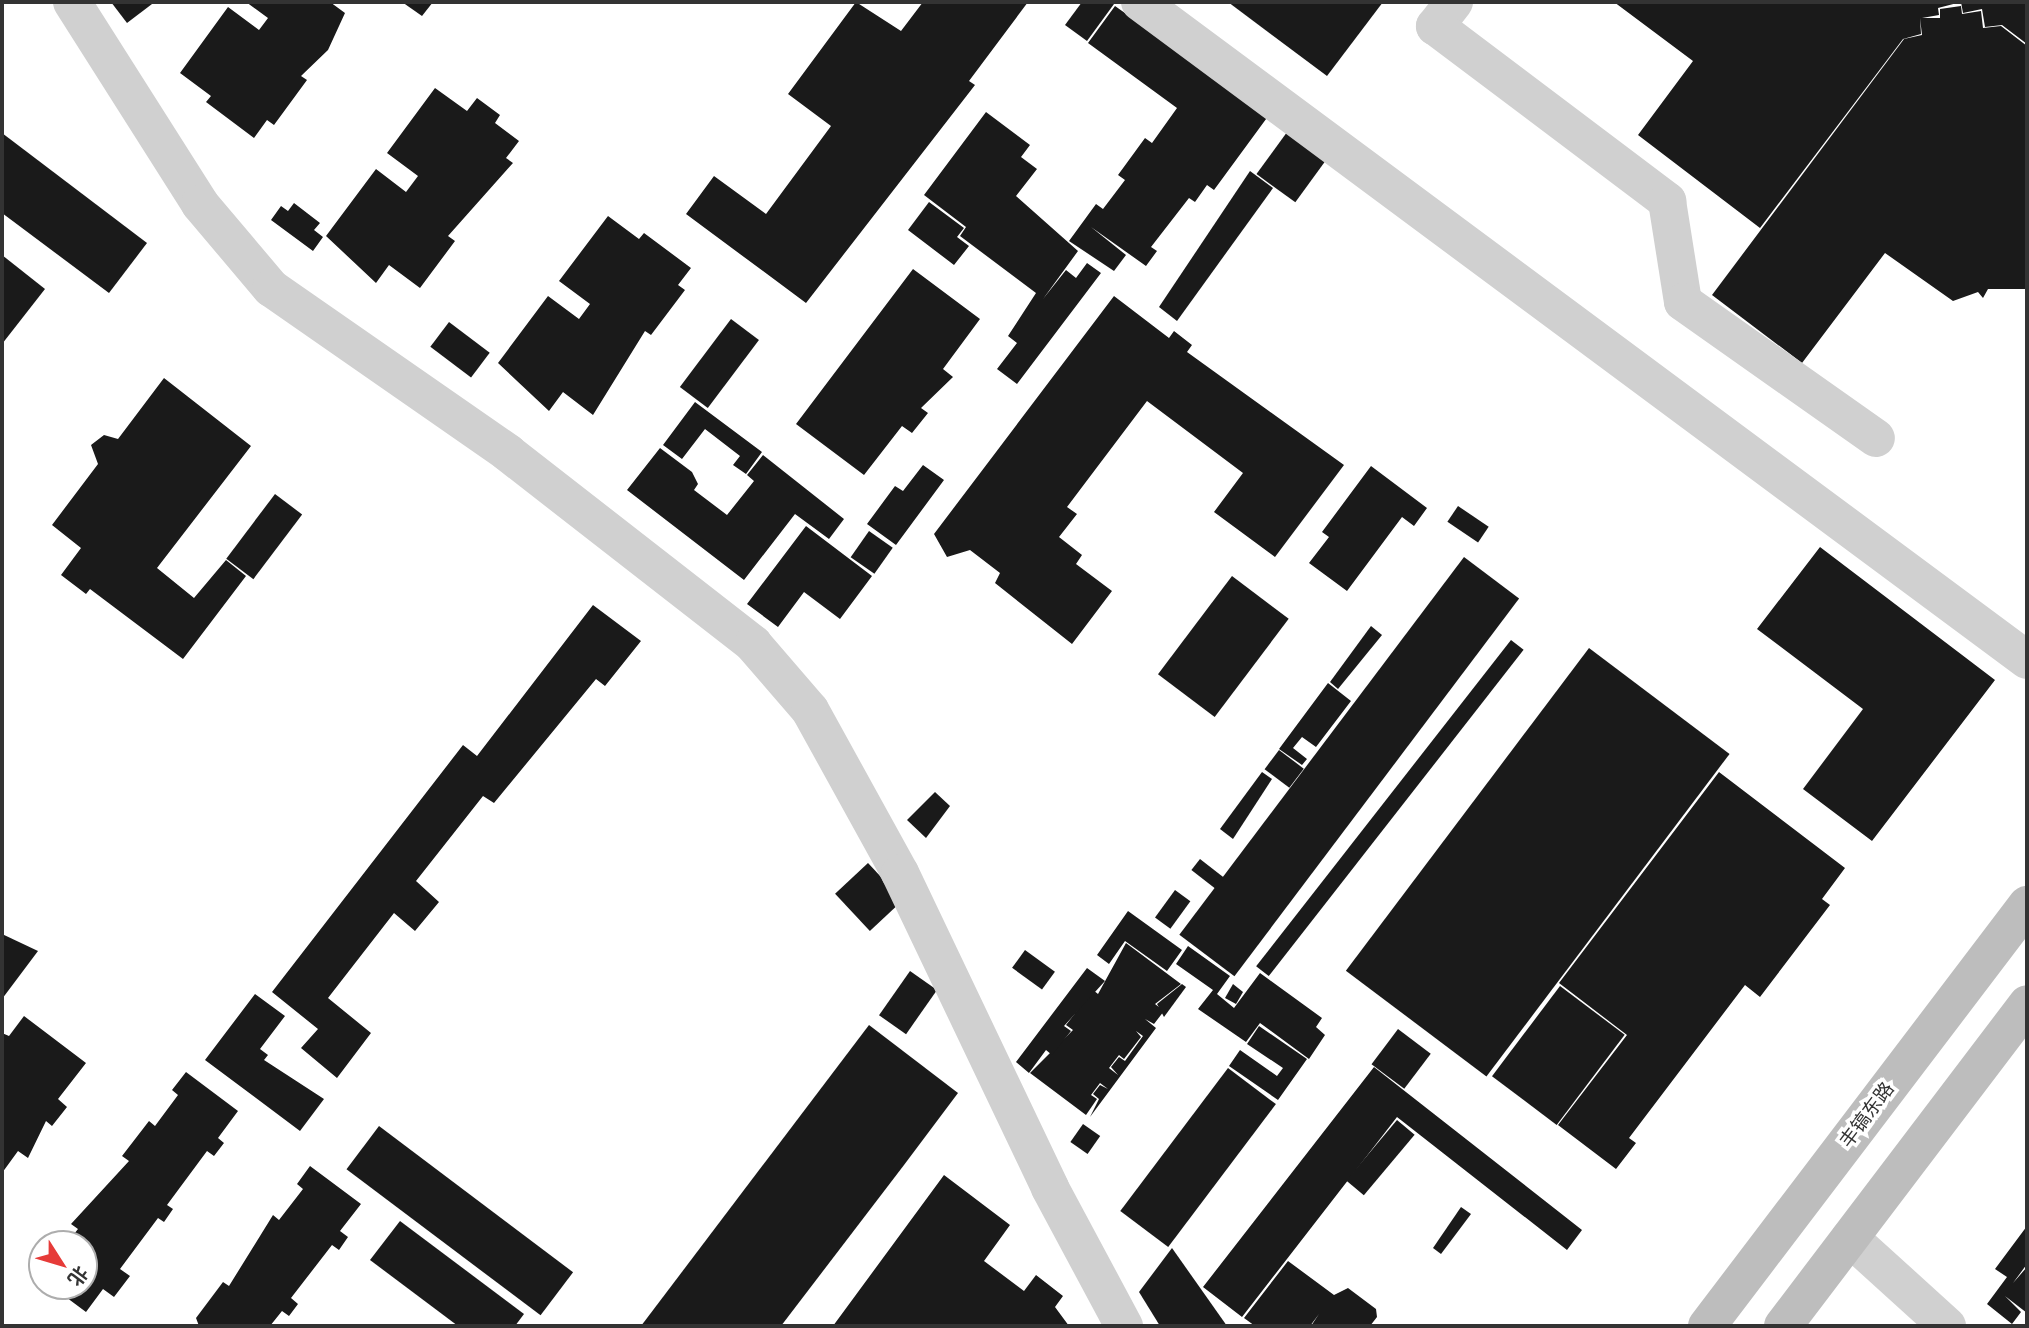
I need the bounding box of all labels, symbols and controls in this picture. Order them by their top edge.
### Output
street label: 丰镐东路 [1835,1078,1899,1152]
north arrow [28,1230,98,1300]
text: 北 [64,1262,93,1291]

